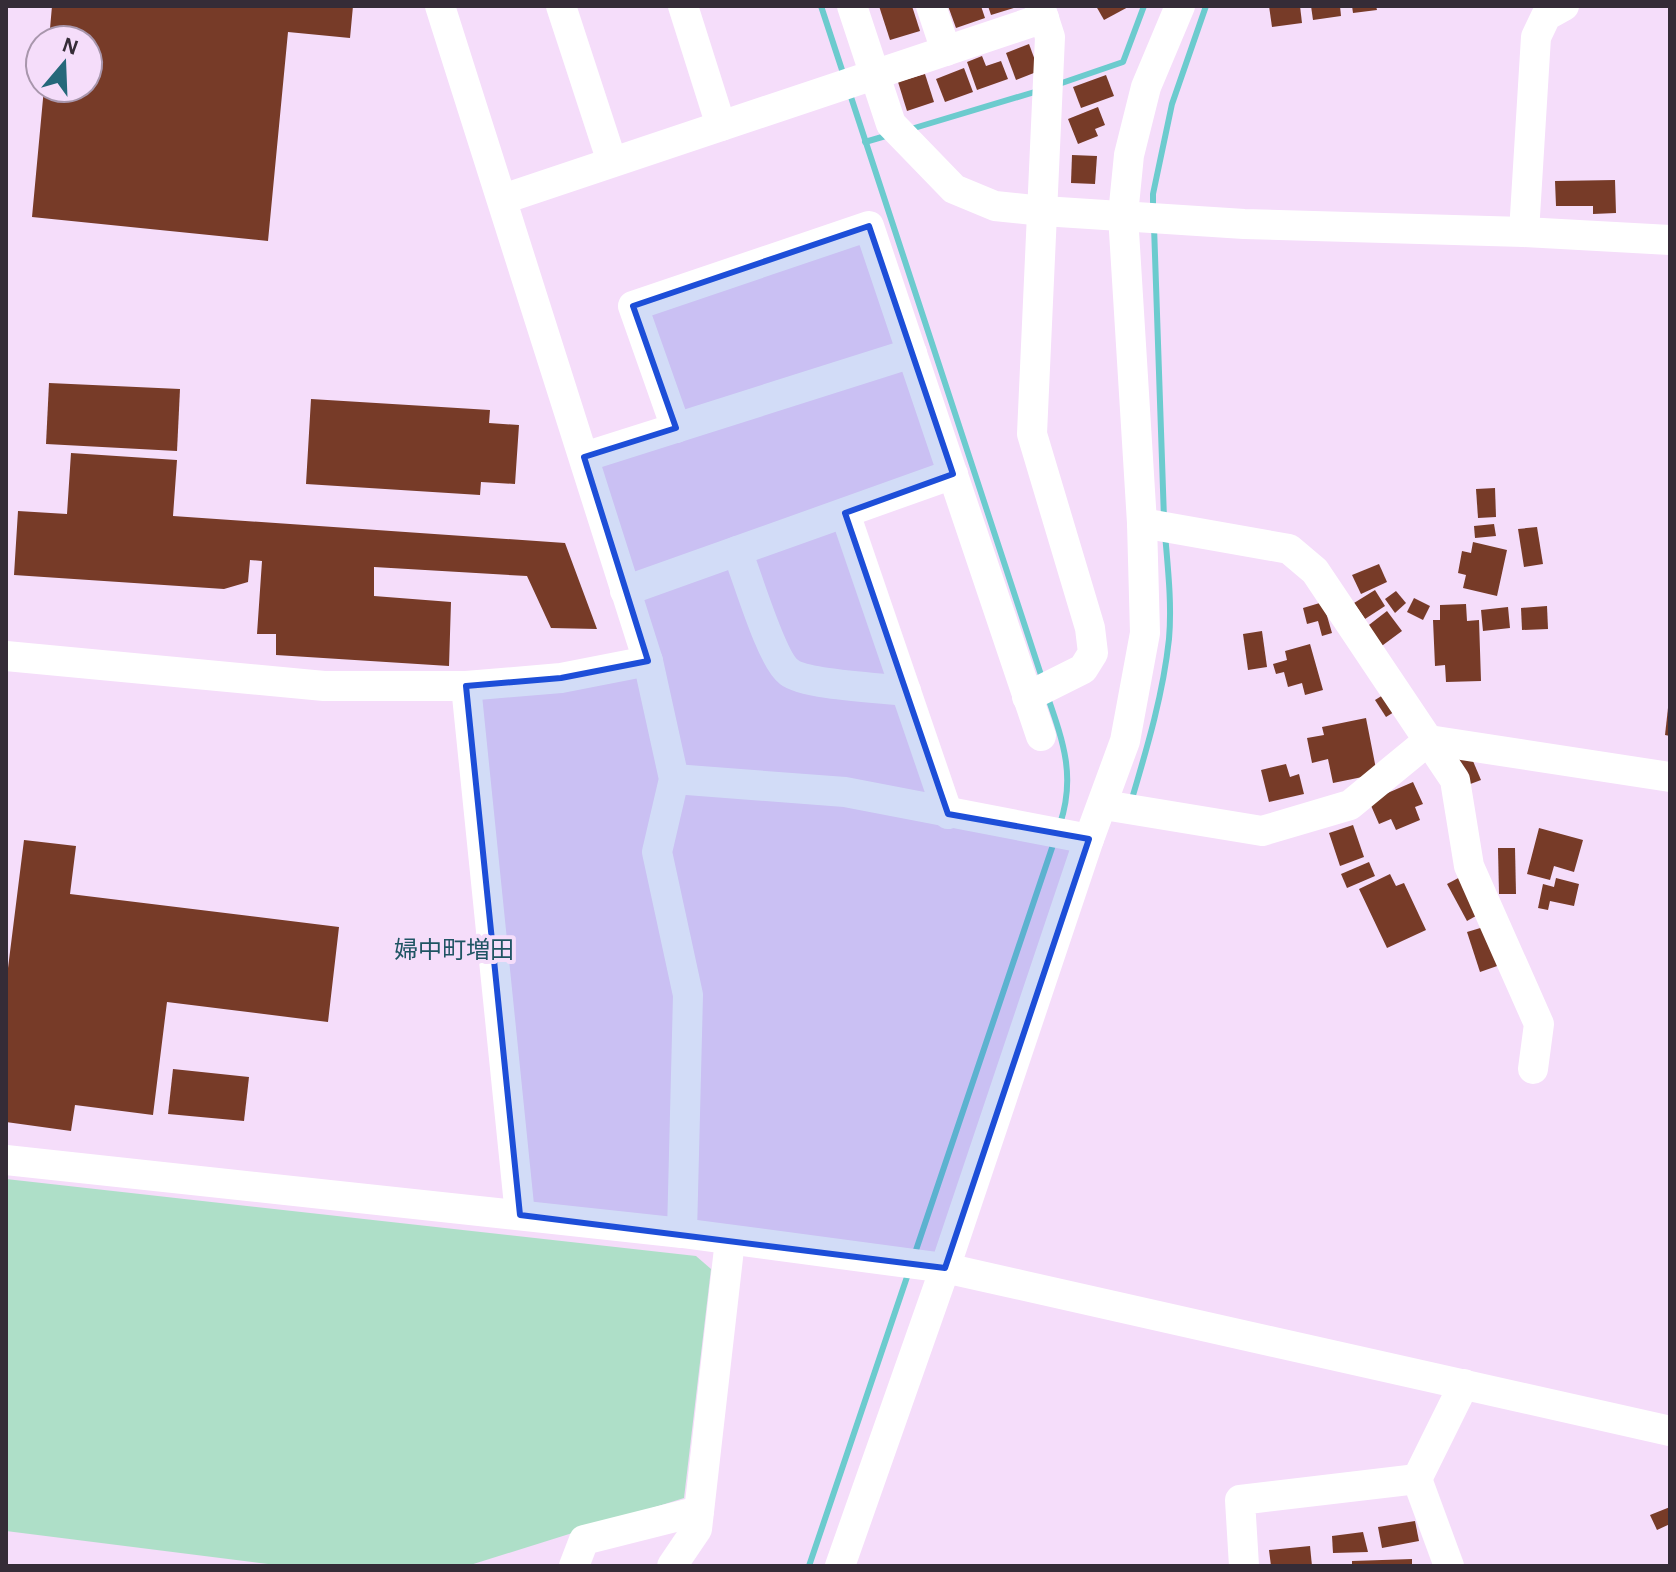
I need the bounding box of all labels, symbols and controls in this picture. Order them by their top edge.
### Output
north arrow [24,24,104,104]
text: N [59,33,81,59]
district label: 婦中町増田 [394,937,514,963]

